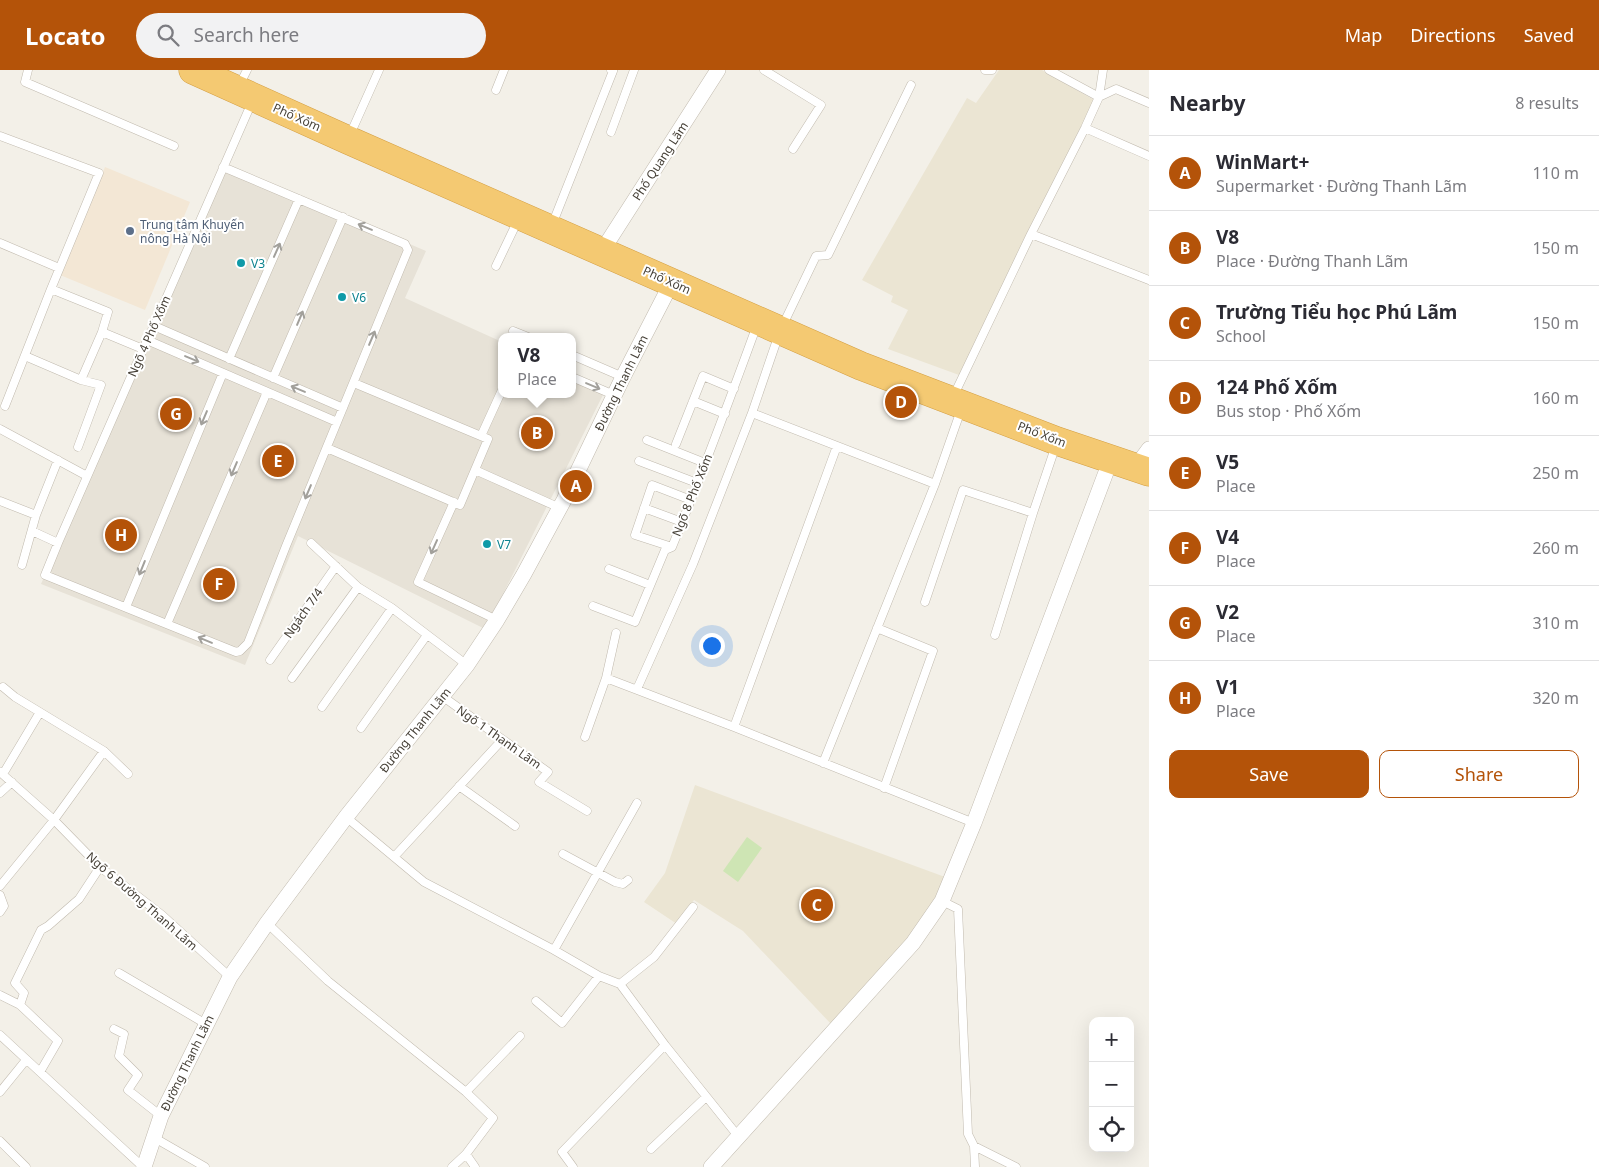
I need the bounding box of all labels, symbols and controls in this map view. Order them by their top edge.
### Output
search box [136,13,486,58]
text: Locato [25,19,106,52]
icon: search [154,21,182,49]
text: Search here [194,22,299,48]
text: Map [1345,23,1382,47]
text: Directions [1410,23,1496,47]
text: Saved [1524,23,1574,47]
text: Nearby [1169,89,1245,117]
text: 8 results [1515,92,1579,114]
street label: Phố Xốm [270,99,324,135]
street label: Phố Quang Lãm [628,118,692,204]
text: WinMart+ [1216,149,1309,175]
text: A [1179,162,1191,184]
text: 110 m [1532,162,1579,184]
text: Supermarket · Đường Thanh Lãm [1216,175,1467,197]
place label: Trung tâm Khuyến nông Hà Nội [140,216,244,247]
one-way arrow [358,221,373,231]
text: V8 [1216,224,1239,250]
marker: Trung tâm Khuyến nông Hà Nội [124,225,136,237]
text: B [1180,237,1190,259]
text: 150 m [1532,237,1579,259]
one-way arrow [272,243,282,258]
text: Place · Đường Thanh Lãm [1216,250,1408,272]
place label: V3 [251,255,265,272]
marker: V3 [235,257,247,269]
street label: Phố Xốm [640,262,694,298]
place label: V6 [352,289,366,306]
marker: V6 [336,291,348,303]
street label: Ngõ 4 Phố Xốm [123,293,175,379]
text: Trường Tiểu học Phú Lãm [1216,299,1457,325]
one-way arrow [295,311,305,326]
text: C [1180,312,1190,334]
text: 150 m [1532,312,1579,334]
text: School [1216,325,1266,347]
one-way arrow [368,331,378,346]
street label: Đường Thanh Lãm [590,332,652,434]
popup [498,333,576,398]
text: V8 [517,342,540,368]
one-way arrow [184,355,199,365]
text: Place [517,368,557,390]
text: 124 Phố Xốm [1216,374,1338,400]
one-way arrow [585,382,600,392]
pin: D [885,383,917,421]
one-way arrow [291,384,306,394]
text: D [1179,387,1191,409]
text: 160 m [1532,387,1579,409]
pin: G [160,395,192,433]
text: Bus stop · Phố Xốm [1216,400,1361,422]
one-way arrow [199,410,209,425]
pin: B [521,414,553,452]
street label: Phố Xốm [1015,417,1069,451]
pin: E [262,442,294,480]
text: V5 [1216,449,1239,475]
street label: Ngõ 8 Phố Xốm [668,451,716,539]
one-way arrow [229,461,239,476]
text: E [1181,462,1189,484]
text: 250 m [1532,462,1579,484]
pin: A [560,467,592,505]
text: Place [1216,475,1256,497]
one-way arrow [303,485,312,500]
pin: H [105,516,137,554]
text: V4 [1216,524,1239,550]
place label: V7 [497,536,511,553]
text: F [1181,537,1189,559]
text: 260 m [1532,537,1579,559]
marker: V7 [481,538,493,550]
one-way arrow [428,539,438,554]
text: Place [1216,550,1256,572]
one-way arrow [137,560,146,575]
pin: F [203,565,235,603]
street label: Ngách 7/4 [279,584,327,642]
text: V2 [1216,599,1239,625]
text: G [1179,612,1191,634]
text: 310 m [1532,612,1579,634]
text: Place [1216,625,1256,647]
your location [699,633,725,659]
one-way arrow [198,635,213,644]
text: V1 [1216,674,1239,700]
street label: Đường Thanh Lãm [375,684,455,776]
text: H [1179,687,1191,709]
text: 320 m [1532,687,1579,709]
text: Place [1216,700,1256,722]
street label: Ngõ 1 Thanh Lãm [453,701,545,773]
button: Save [1169,750,1369,798]
button: Share [1379,750,1579,798]
street label: Ngõ 6 Đường Thanh Lãm [83,848,201,954]
pin: C [801,886,833,924]
street label: Đường Thanh Lãm [156,1012,218,1114]
map controls [1089,1017,1134,1152]
button: + [1089,1017,1134,1062]
button: − [1089,1062,1134,1107]
button: locate [1089,1107,1134,1152]

